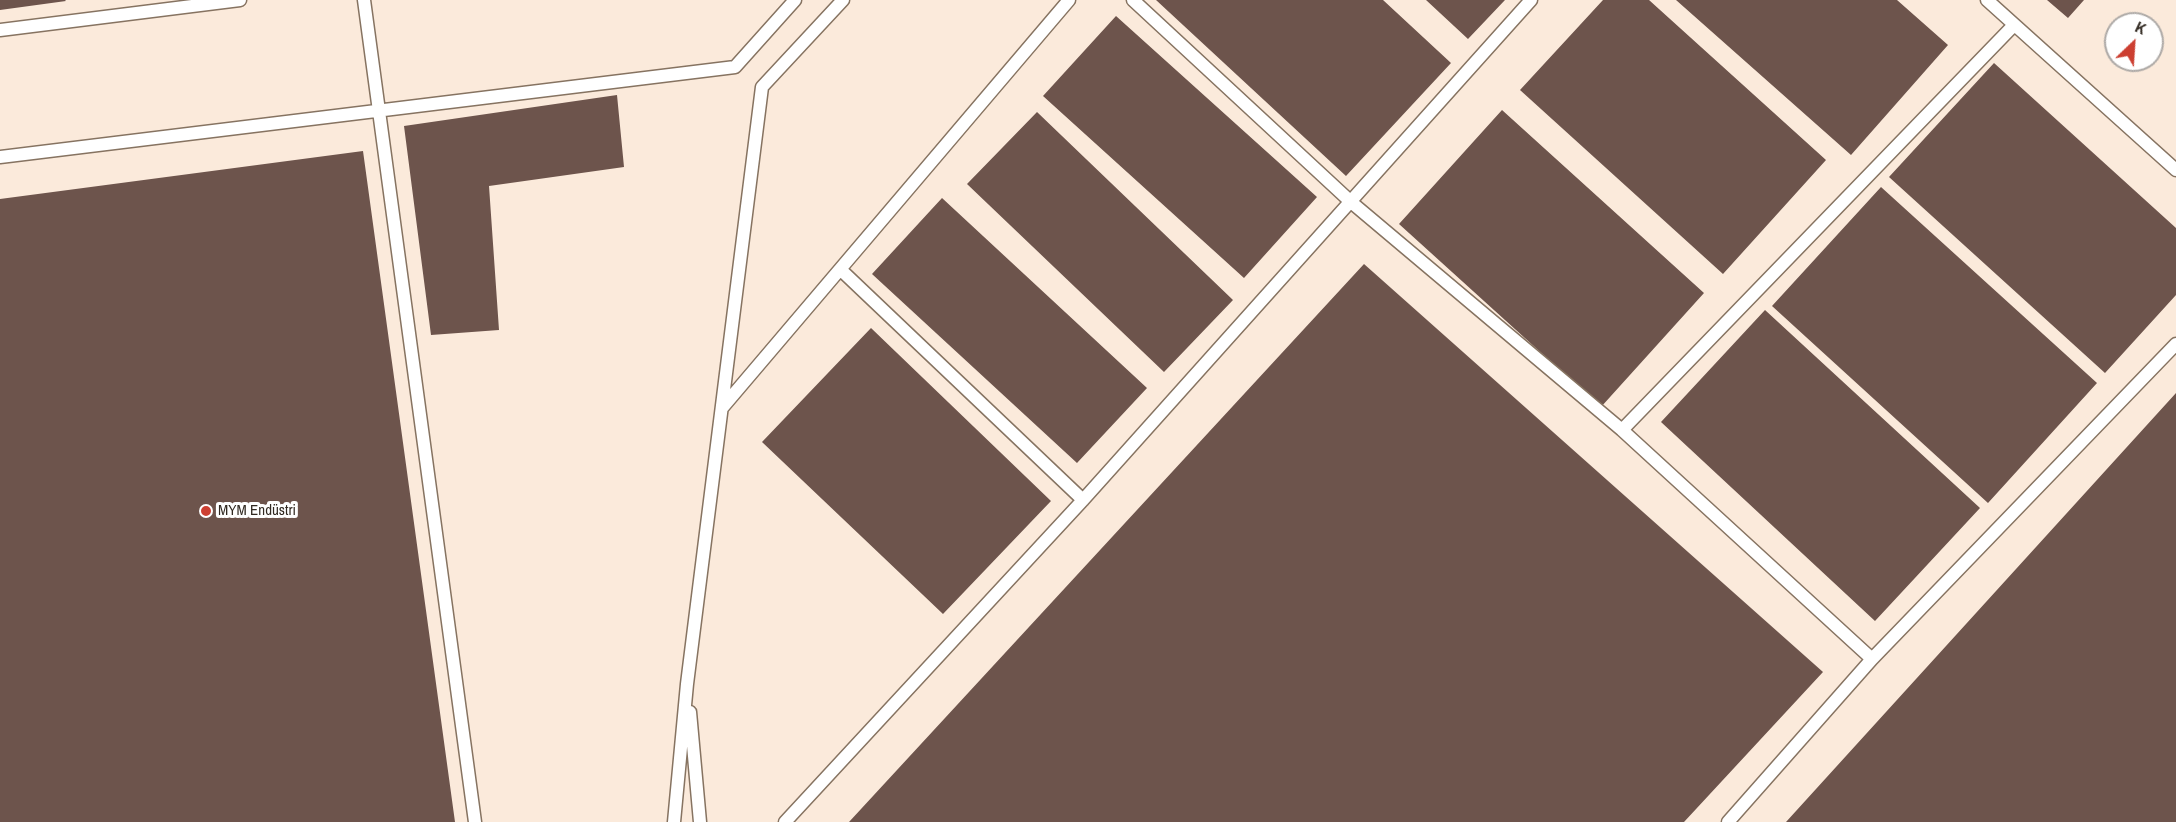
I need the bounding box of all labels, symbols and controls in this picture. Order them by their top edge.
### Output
north arrow [2104,12,2164,72]
text: K [2132,16,2150,39]
place label: MYM Endüstri [218,502,296,520]
marker: MYM Endüstri [199,504,213,518]

